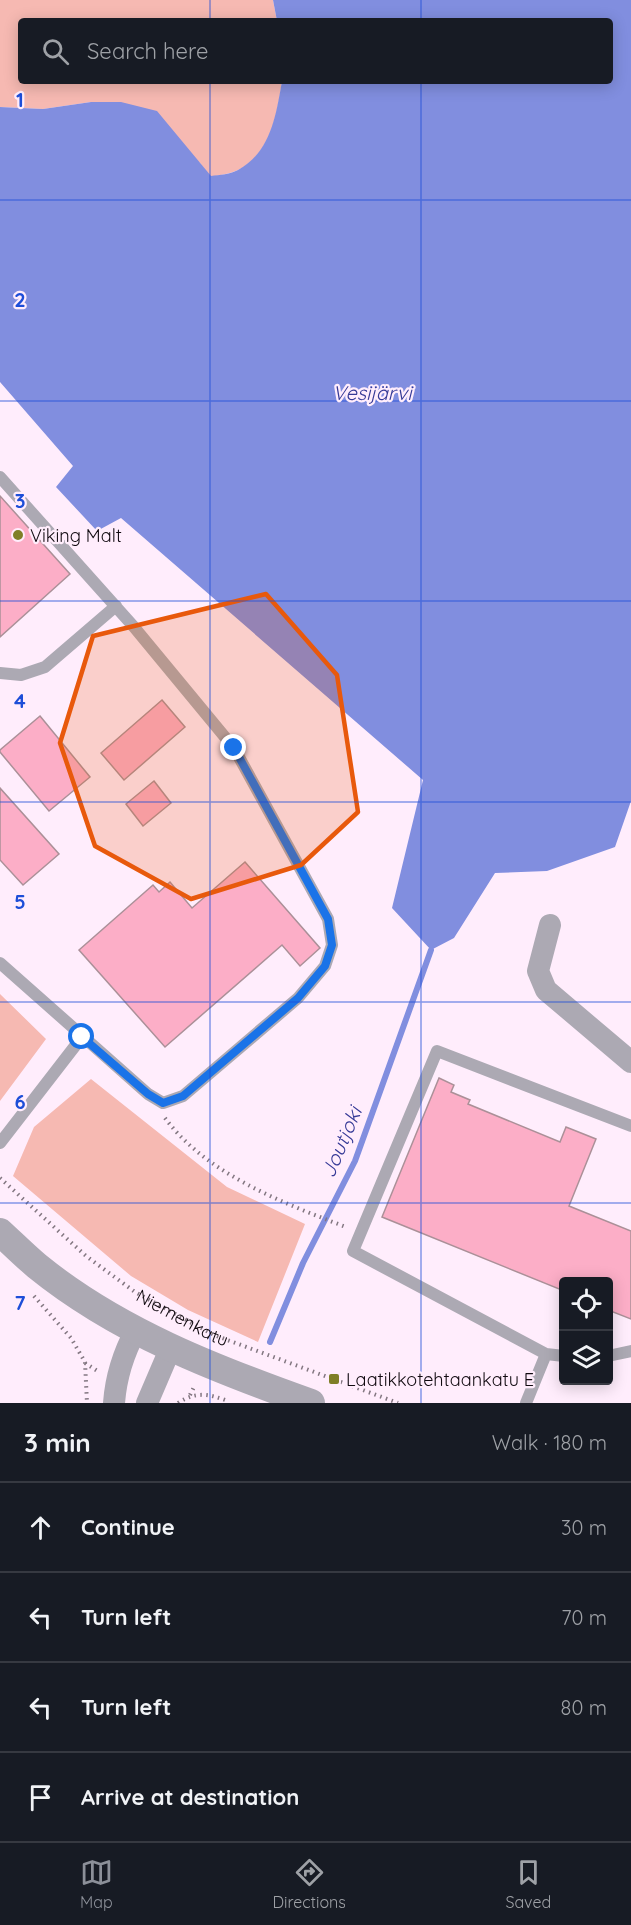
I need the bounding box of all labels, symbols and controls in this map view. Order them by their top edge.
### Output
search box [18,18,613,84]
icon: search [39,35,72,68]
text: Search here [87,37,208,65]
text: 1 [16,87,24,112]
text: 2 [14,287,26,312]
water label: Vesijärvi [333,380,414,405]
text: 3 [15,488,25,513]
place label: Viking Malt [30,524,122,547]
marker: Viking Malt [11,528,25,542]
text: 4 [14,688,26,713]
route end [220,734,246,760]
text: 5 [14,889,26,914]
route start [68,1023,94,1049]
text: 6 [14,1089,26,1114]
water label: Joutjoki [315,1100,368,1181]
map controls [559,1277,613,1385]
button: locate [559,1277,613,1331]
street label: Niemenkatu [133,1284,232,1351]
text: 7 [15,1290,26,1315]
button: layers [559,1331,613,1385]
place label: Laatikkotehtaankatu E [346,1368,534,1391]
marker: Laatikkotehtaankatu E [327,1372,341,1386]
text: 3 min [24,1426,91,1459]
text: Walk · 180 m [492,1430,607,1455]
icon: ahead [24,1511,57,1544]
text: Continue [81,1513,175,1541]
text: 30 m [561,1515,607,1540]
icon: left [24,1601,57,1634]
text: Turn left [81,1603,171,1631]
text: 70 m [561,1605,607,1630]
icon: left [24,1691,57,1724]
text: Turn left [81,1693,171,1721]
text: 80 m [561,1695,607,1720]
icon: arrive [24,1781,57,1814]
text: Arrive at destination [81,1783,299,1811]
tab: Map [80,1856,113,1912]
tab: Directions [273,1856,346,1912]
tab: Saved [506,1856,551,1912]

